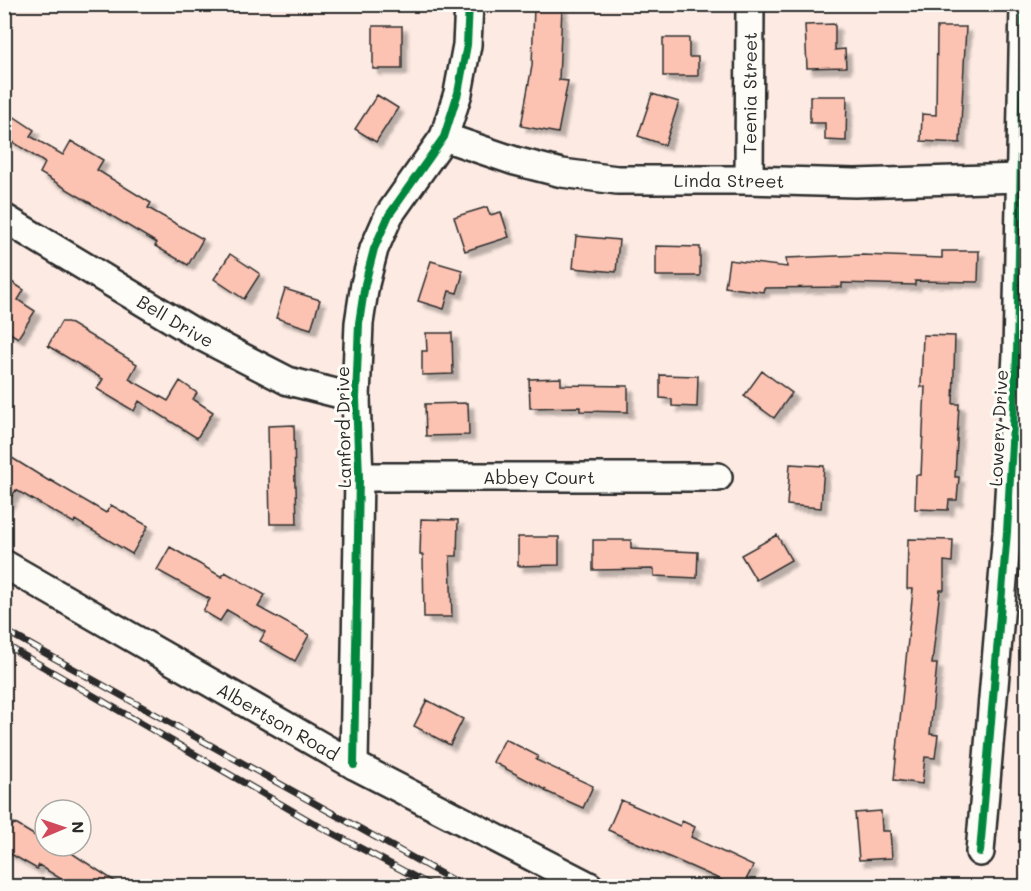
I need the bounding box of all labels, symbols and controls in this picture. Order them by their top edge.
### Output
street label: Teenia Street [737,32,762,154]
street label: Linda Street [674,168,785,193]
street label: Bell Drive [133,289,218,353]
street label: Lanford Drive [330,366,356,488]
street label: Lowery Drive [983,369,1013,487]
street label: Abbey Court [483,465,595,489]
street label: Albertson Road [213,677,343,766]
north arrow [33,798,93,858]
text: N [68,821,89,834]

